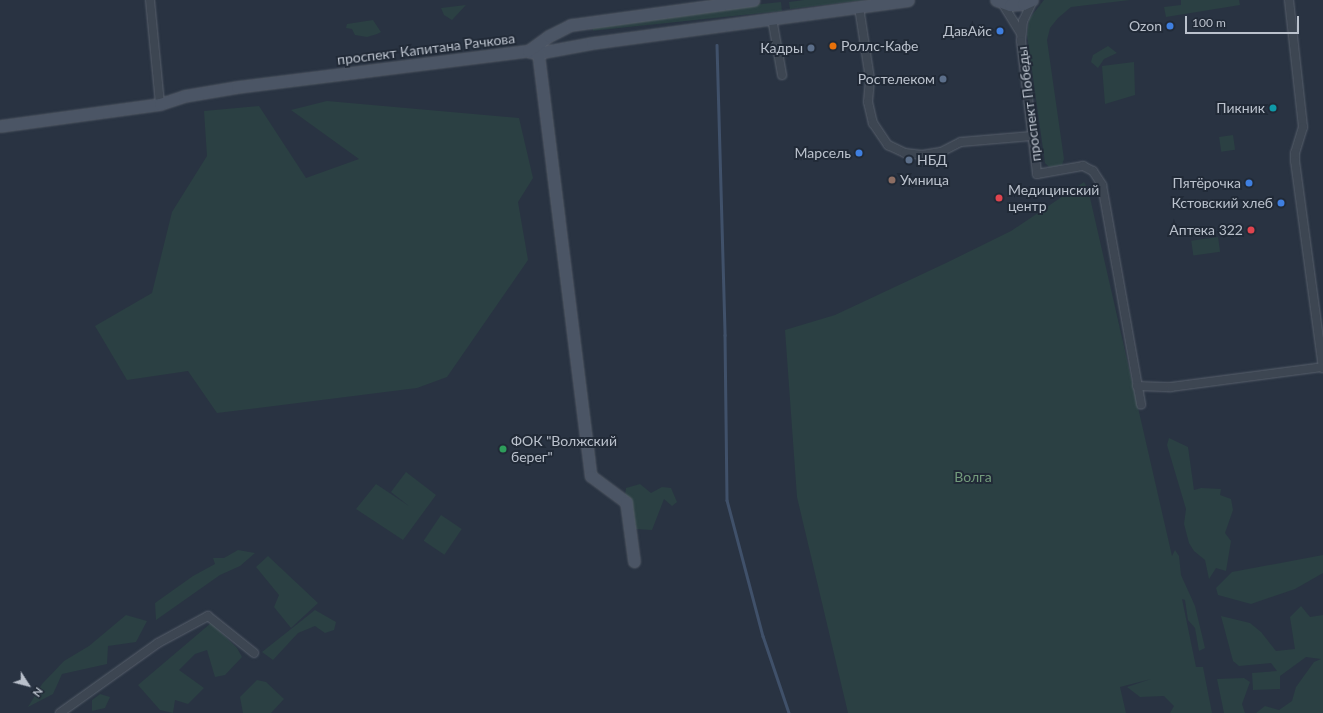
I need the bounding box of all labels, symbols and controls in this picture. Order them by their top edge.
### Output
scale bar [1187,8,1301,34]
text: 100 m [1192,15,1226,30]
place label: Ozon [1129,18,1162,34]
marker: Ozon [1165,21,1175,31]
place label: ДавАйс [943,23,992,39]
marker: ДавАйс [995,26,1005,36]
street label: проспект Капитана Рачкова [336,30,516,68]
place label: Роллс-Кафе [841,38,918,54]
place label: Кадры [760,40,803,56]
marker: Роллс-Кафе [828,41,838,51]
marker: Кадры [806,43,816,53]
street label: проспект Победы [1014,45,1044,163]
place label: Ростелеком [858,71,935,87]
marker: Ростелеком [938,74,948,84]
place label: Пикник [1216,100,1265,116]
marker: Пикник [1268,103,1278,113]
place label: Марсель [795,145,851,161]
marker: Марсель [854,148,864,158]
place label: НБД [917,152,947,168]
marker: НБД [904,155,914,165]
place label: Умница [900,172,949,188]
marker: Умница [887,175,897,185]
place label: Пятёрочка [1173,175,1241,191]
marker: Пятёрочка [1244,178,1254,188]
place label: Медицинский центр [1008,182,1099,214]
marker: Медицинский центр [993,192,1005,204]
place label: Кстовский хлеб [1171,195,1273,211]
marker: Кстовский хлеб [1276,198,1286,208]
place label: Аптека 322 [1169,222,1243,238]
marker: Аптека 322 [1246,225,1256,235]
place label: ФОК "Волжский берег" [511,433,617,466]
marker: ФОК "Волжский берег" [498,444,508,454]
park label: Волга [954,469,992,485]
north arrow [8,665,48,705]
text: N [30,685,46,700]

